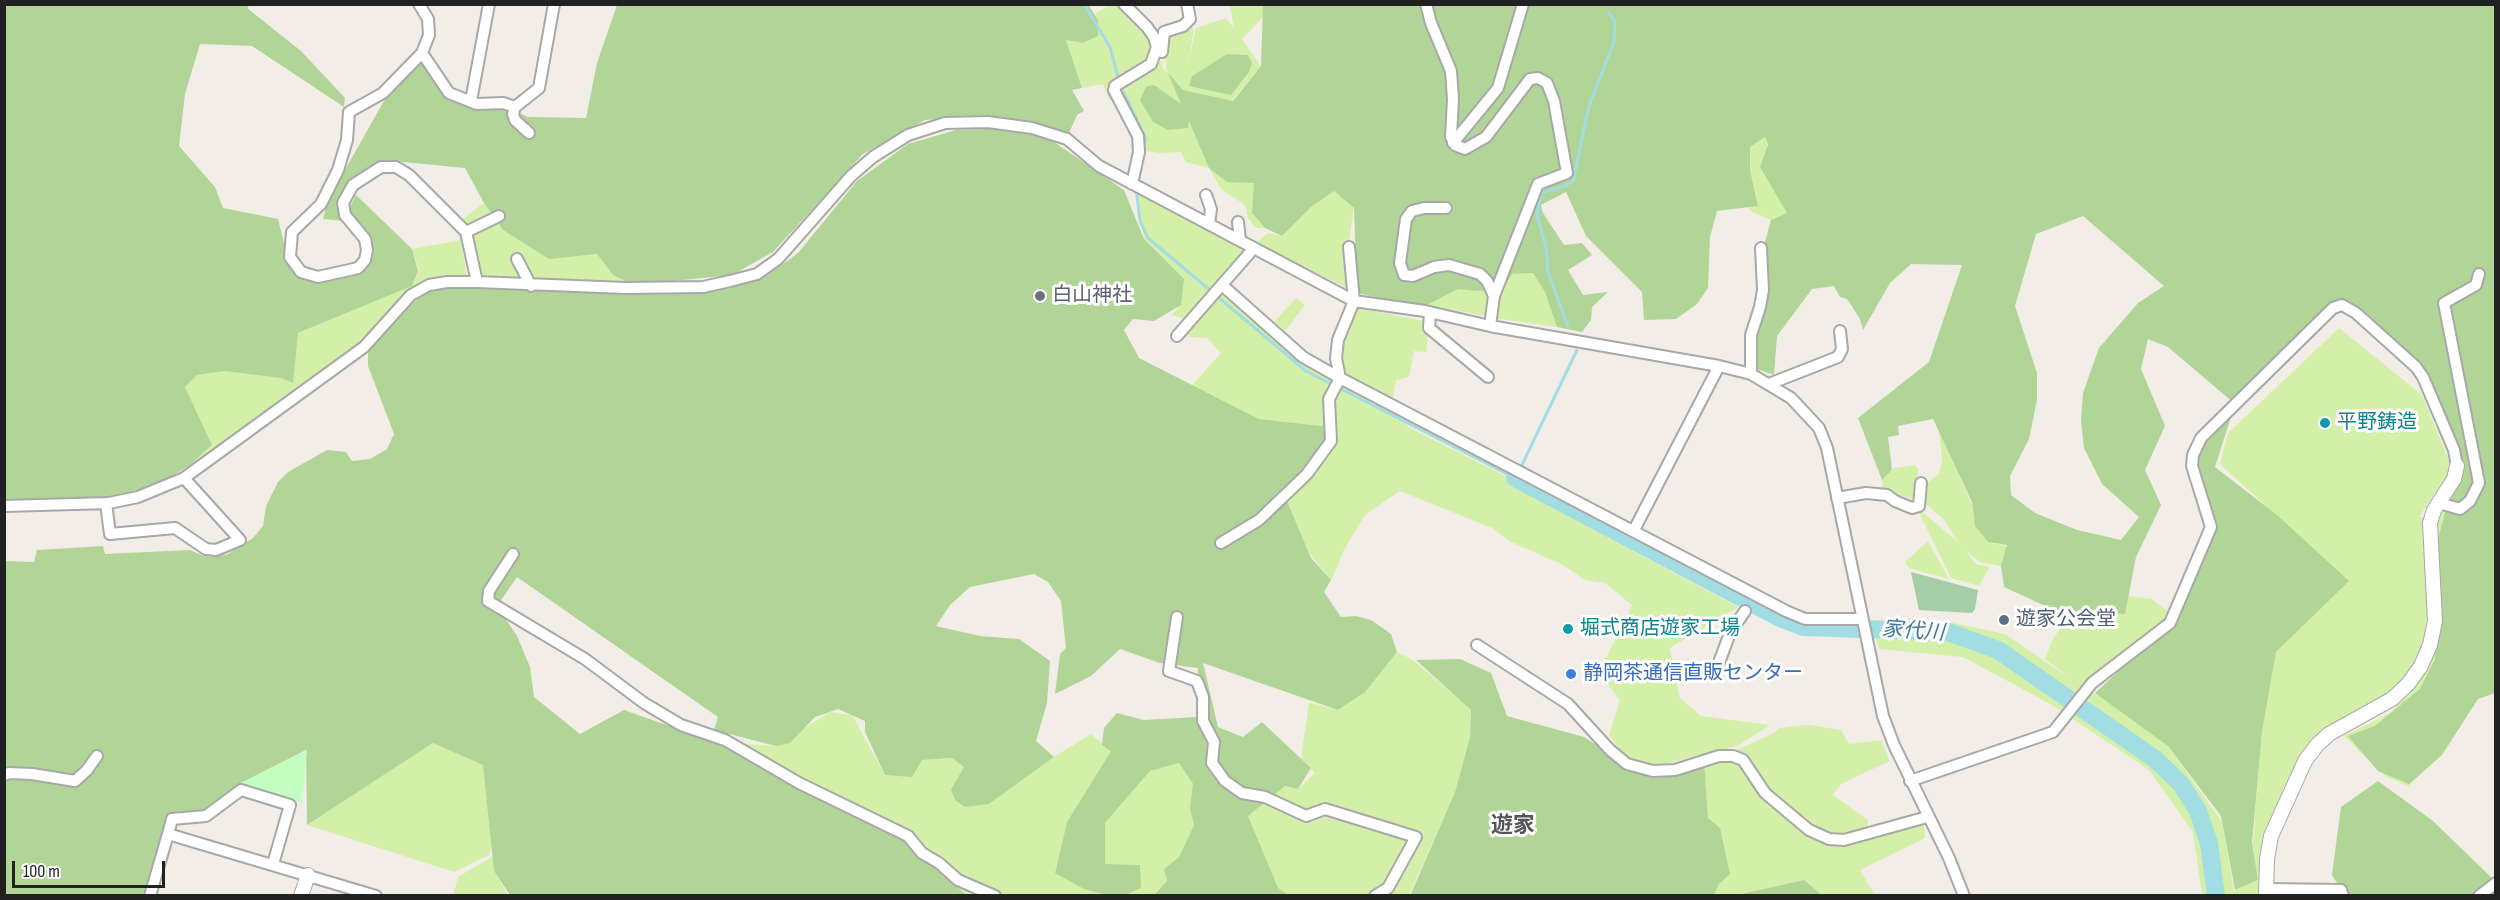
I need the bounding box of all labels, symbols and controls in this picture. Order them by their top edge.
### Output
place label: 白山神社 [1052,284,1132,308]
marker: 白山神社 [1033,289,1047,303]
place label: 平野鋳造 [2337,411,2417,435]
marker: 平野鋳造 [2318,416,2332,430]
place label: 遊家公会堂 [2016,608,2116,632]
marker: 遊家公会堂 [1997,613,2011,627]
place label: 堀式商店遊家工場 [1580,617,1740,641]
water label: 家代川 [1881,617,1945,647]
marker: 堀式商店遊家工場 [1561,622,1575,636]
place label: 静岡茶通信直販センター [1583,662,1803,686]
marker: 静岡茶通信直販センター [1564,667,1578,681]
district label: 遊家 [1491,813,1535,839]
scale bar [15,849,168,887]
text: 100 m [23,861,60,882]

